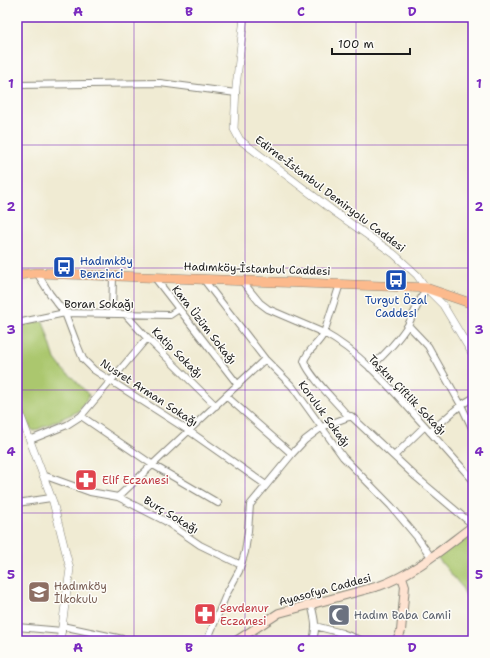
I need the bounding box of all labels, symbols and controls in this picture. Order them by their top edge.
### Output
text: A [73,3,83,20]
text: B [185,3,193,20]
text: C [297,3,305,20]
text: D [407,3,417,20]
scale bar [332,30,410,56]
text: 100 m [338,36,374,52]
text: 1 [8,75,14,92]
text: 1 [476,75,482,92]
street label: Edirne-İstanbul Demiryolu Caddesi [252,132,408,256]
text: 2 [6,198,16,215]
text: 2 [474,198,484,215]
bus stop icon: Hadımköy Benzinci [51,254,77,280]
place label: Hadımköy Benzinci [80,254,133,282]
street label: Hadımköy-İstanbul Caddesi [183,259,331,279]
bus stop icon: Turgut Özal Caddesi [383,267,409,293]
street label: Kara Üzüm Sokağı [168,282,240,368]
place label: Turgut Özal Caddesi [365,293,428,321]
street label: Boran Sokağı [64,297,134,312]
text: 3 [6,321,16,338]
text: 3 [474,321,484,338]
street label: Katip Sokağı [148,324,206,382]
street label: Taşkın Çiftlik Sokağı [365,351,449,439]
street label: Nusret Arman Sokağı [97,356,201,430]
street label: Koruluk Sokağı [295,378,353,450]
text: 4 [6,443,16,460]
text: 4 [474,443,484,460]
pharmacy icon: Elif Eczanesi [73,467,99,493]
place label: Elif Eczanesi [102,473,169,488]
street label: Burç Sokağı [141,493,201,537]
text: 5 [7,566,15,583]
text: 5 [475,566,483,583]
street label: Ayasofya Caddesi [277,570,373,610]
school or university icon: Hadımköy İlkokulu [26,579,52,605]
place label: Hadımköy İlkokulu [54,579,107,607]
pharmacy icon: Sevdenur Eczanesi [192,601,218,627]
place label: Sevdenur Eczanesi [220,601,269,629]
mosque icon: Hadım Baba Camii [326,602,352,628]
place label: Hadım Baba Camii [354,608,451,623]
text: A [73,639,83,656]
text: B [185,639,193,656]
text: C [297,639,305,656]
text: D [407,639,417,656]

